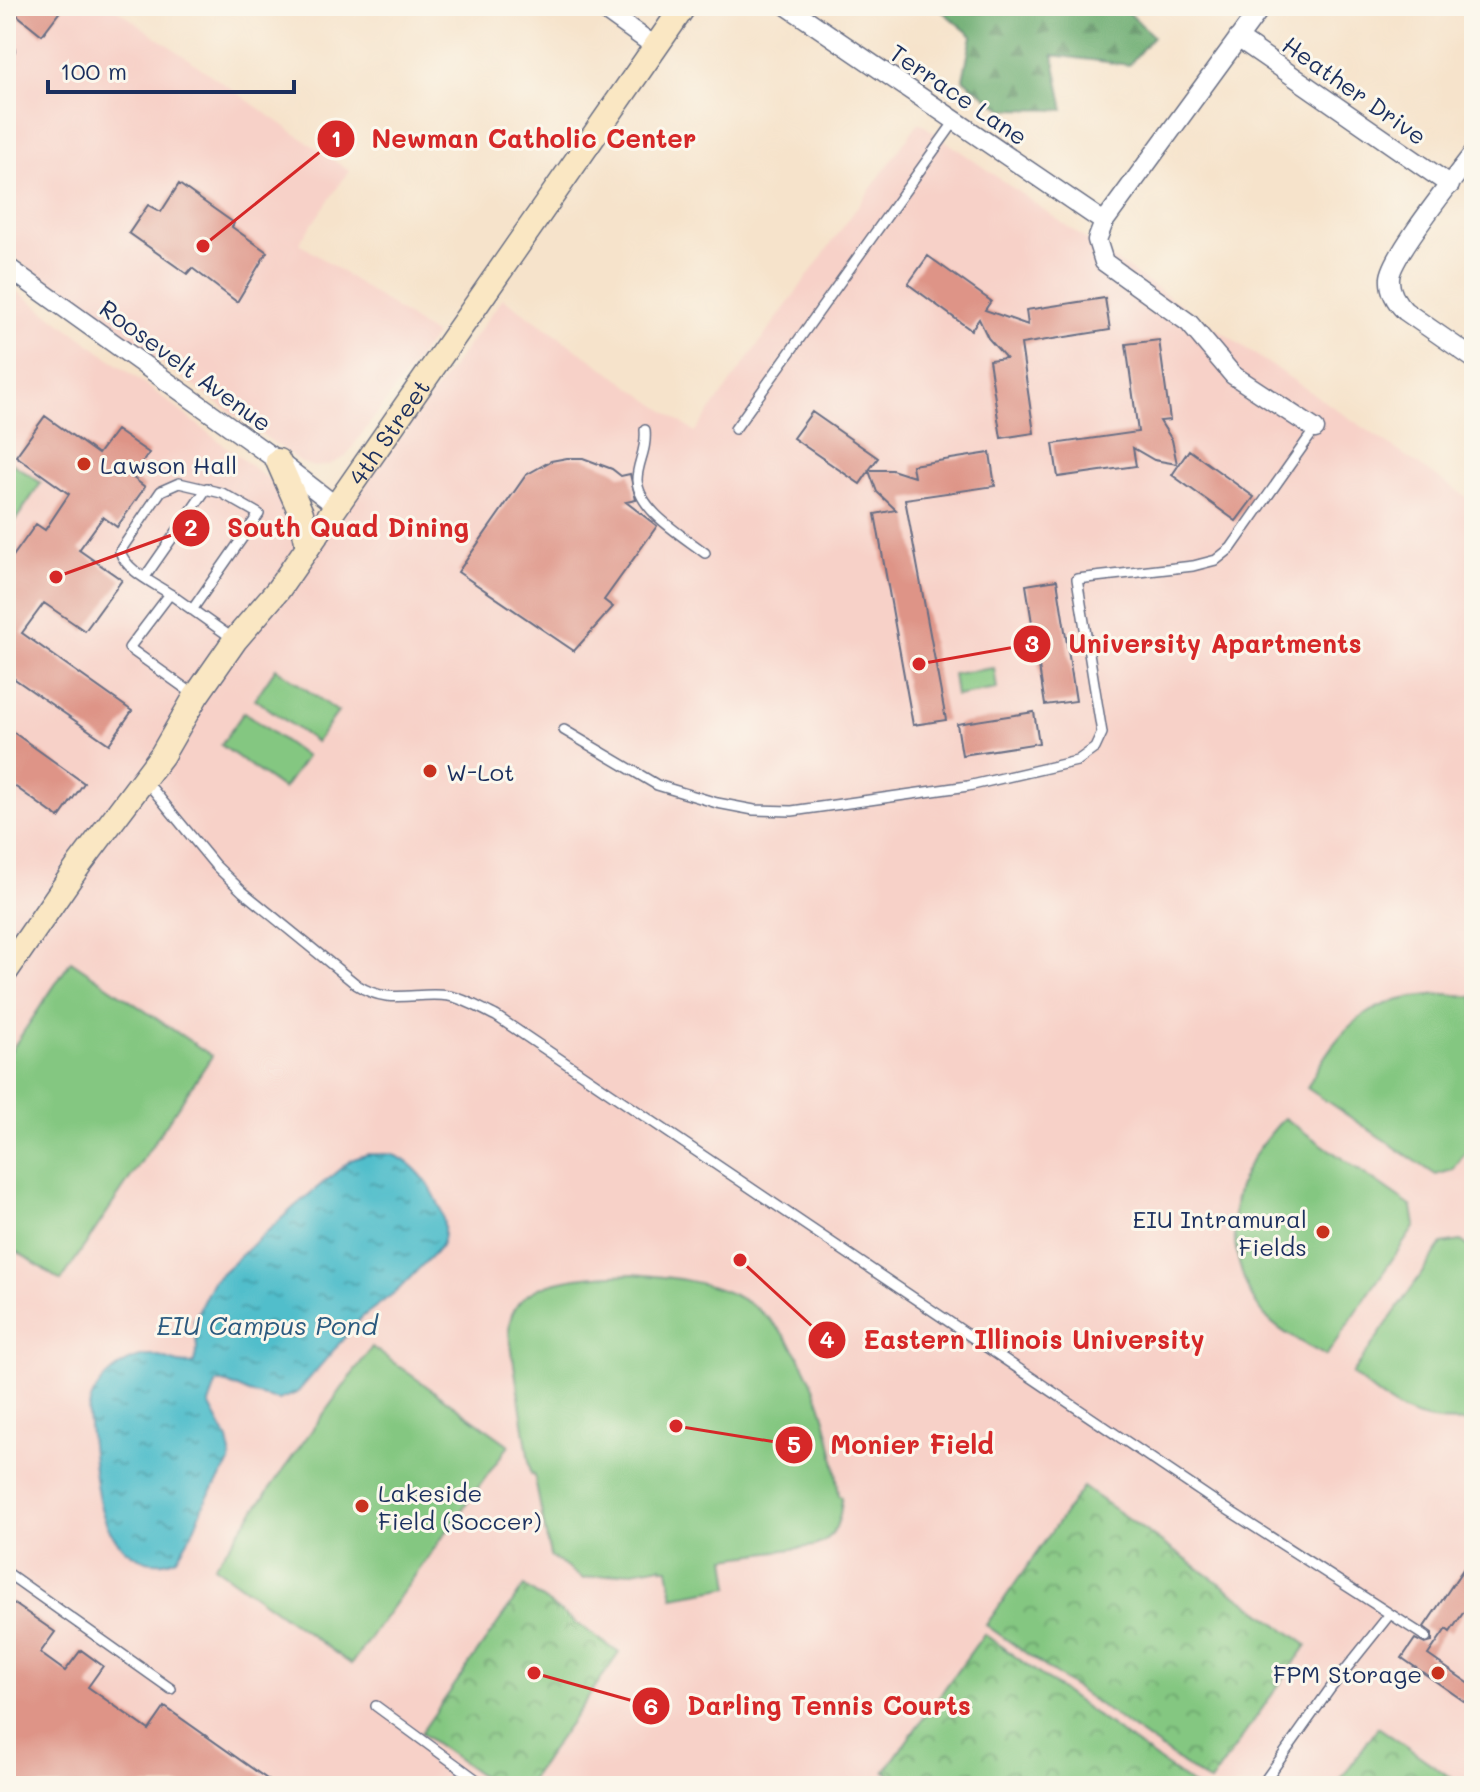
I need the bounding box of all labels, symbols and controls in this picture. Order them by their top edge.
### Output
street label: Heather Drive [1277,29,1433,151]
street label: Terrace Lane [884,37,1034,151]
scale bar [48,44,294,94]
text: 100 m [60,55,127,86]
callout: Newman Catholic Center [316,114,712,164]
text: Newman Catholic Center [372,121,696,155]
text: 1 [331,122,341,153]
street label: Roosevelt Avenue [94,292,278,438]
street label: 4th Street [341,372,436,490]
place label: Lawson Hall [100,449,237,480]
marker: Lawson Hall [75,455,93,473]
callout: South Quad Dining [171,503,485,553]
text: South Quad Dining [227,510,469,544]
text: 2 [184,511,198,542]
callout: University Apartments [1012,619,1378,669]
text: University Apartments [1068,626,1362,660]
text: 3 [1025,627,1039,658]
place label: W-Lot [446,756,515,787]
marker: W-Lot [421,762,439,780]
place label: EIU Intramural Fields [1132,1203,1307,1262]
marker: EIU Intramural Fields [1314,1223,1332,1241]
water label: EIU Campus Pond [157,1308,379,1342]
callout: Eastern Illinois University [807,1315,1221,1365]
text: Eastern Illinois University [863,1322,1205,1356]
text: 4 [819,1323,835,1354]
callout: Monier Field [774,1420,1010,1470]
text: Monier Field [830,1427,994,1461]
text: 5 [787,1428,801,1459]
place label: Lakeside Field (Soccer) [378,1477,542,1536]
marker: Lakeside Field (Soccer) [353,1497,371,1515]
place label: FPM Storage [1273,1658,1422,1689]
marker: FPM Storage [1429,1664,1447,1682]
callout: Darling Tennis Courts [631,1681,987,1731]
text: Darling Tennis Courts [687,1688,971,1722]
text: 6 [644,1690,658,1721]

